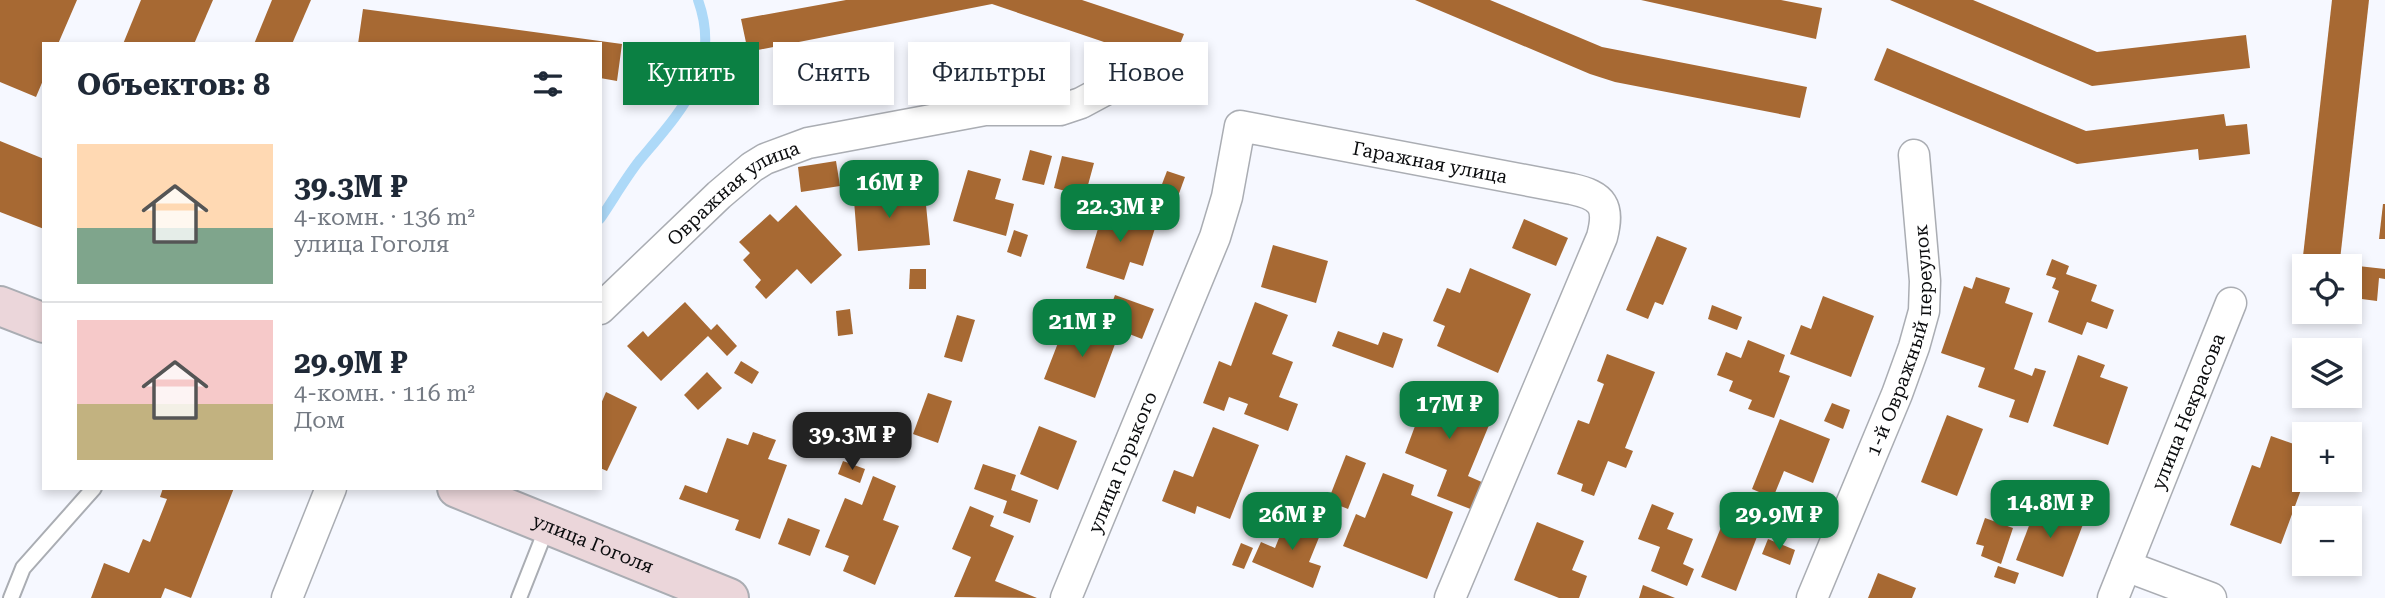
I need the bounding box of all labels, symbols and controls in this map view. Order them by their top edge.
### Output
chip: Купить [623,42,759,105]
chip: Снять [773,42,894,105]
chip: Фильтры [908,42,1070,105]
chip: Новое [1084,42,1208,105]
icon: filters [529,65,567,103]
text: Объектов: 8 [77,67,270,102]
street label: Овражная улица [662,135,803,250]
street label: Гаражная улица [1351,136,1510,188]
pin: 16M ₽ [840,160,938,220]
text: 39.3M ₽ [294,169,407,204]
text: 16M ₽ [856,169,922,196]
icon: home [133,172,217,256]
pin: 22.3M ₽ [1055,184,1185,244]
text: 22.3M ₽ [1077,193,1163,220]
text: 4-комн. · 136 m² [294,204,475,231]
street label: 1-й Овражный переулок [1861,224,1936,459]
text: улица Гоголя [294,231,449,258]
map controls [2292,254,2362,576]
button: locate [2292,254,2362,324]
pin: 21M ₽ [1033,300,1131,359]
text: 21M ₽ [1049,308,1115,335]
street label: улица Некрасова [2146,329,2229,493]
button: layers [2292,338,2362,408]
text: 29.9M ₽ [294,345,407,380]
icon: home [133,348,217,432]
text: 4-комн. · 116 m² [294,380,475,407]
pin: 17M ₽ [1400,382,1498,441]
street label: улица Горького [1083,388,1162,536]
text: 17M ₽ [1416,390,1482,417]
text: Дом [294,407,345,434]
pin: 39.3M ₽ [787,412,917,472]
text: 39.3M ₽ [809,421,895,448]
button: + [2292,422,2362,492]
pin: 14.8M ₽ [1985,480,2115,540]
text: 14.8M ₽ [2007,489,2093,516]
pin: 26M ₽ [1243,492,1341,552]
pin: 29.9M ₽ [1714,492,1844,552]
text: 26M ₽ [1259,501,1325,528]
text: 29.9M ₽ [1736,501,1822,528]
button: − [2292,506,2362,576]
street label: улица Гоголя [529,508,657,578]

